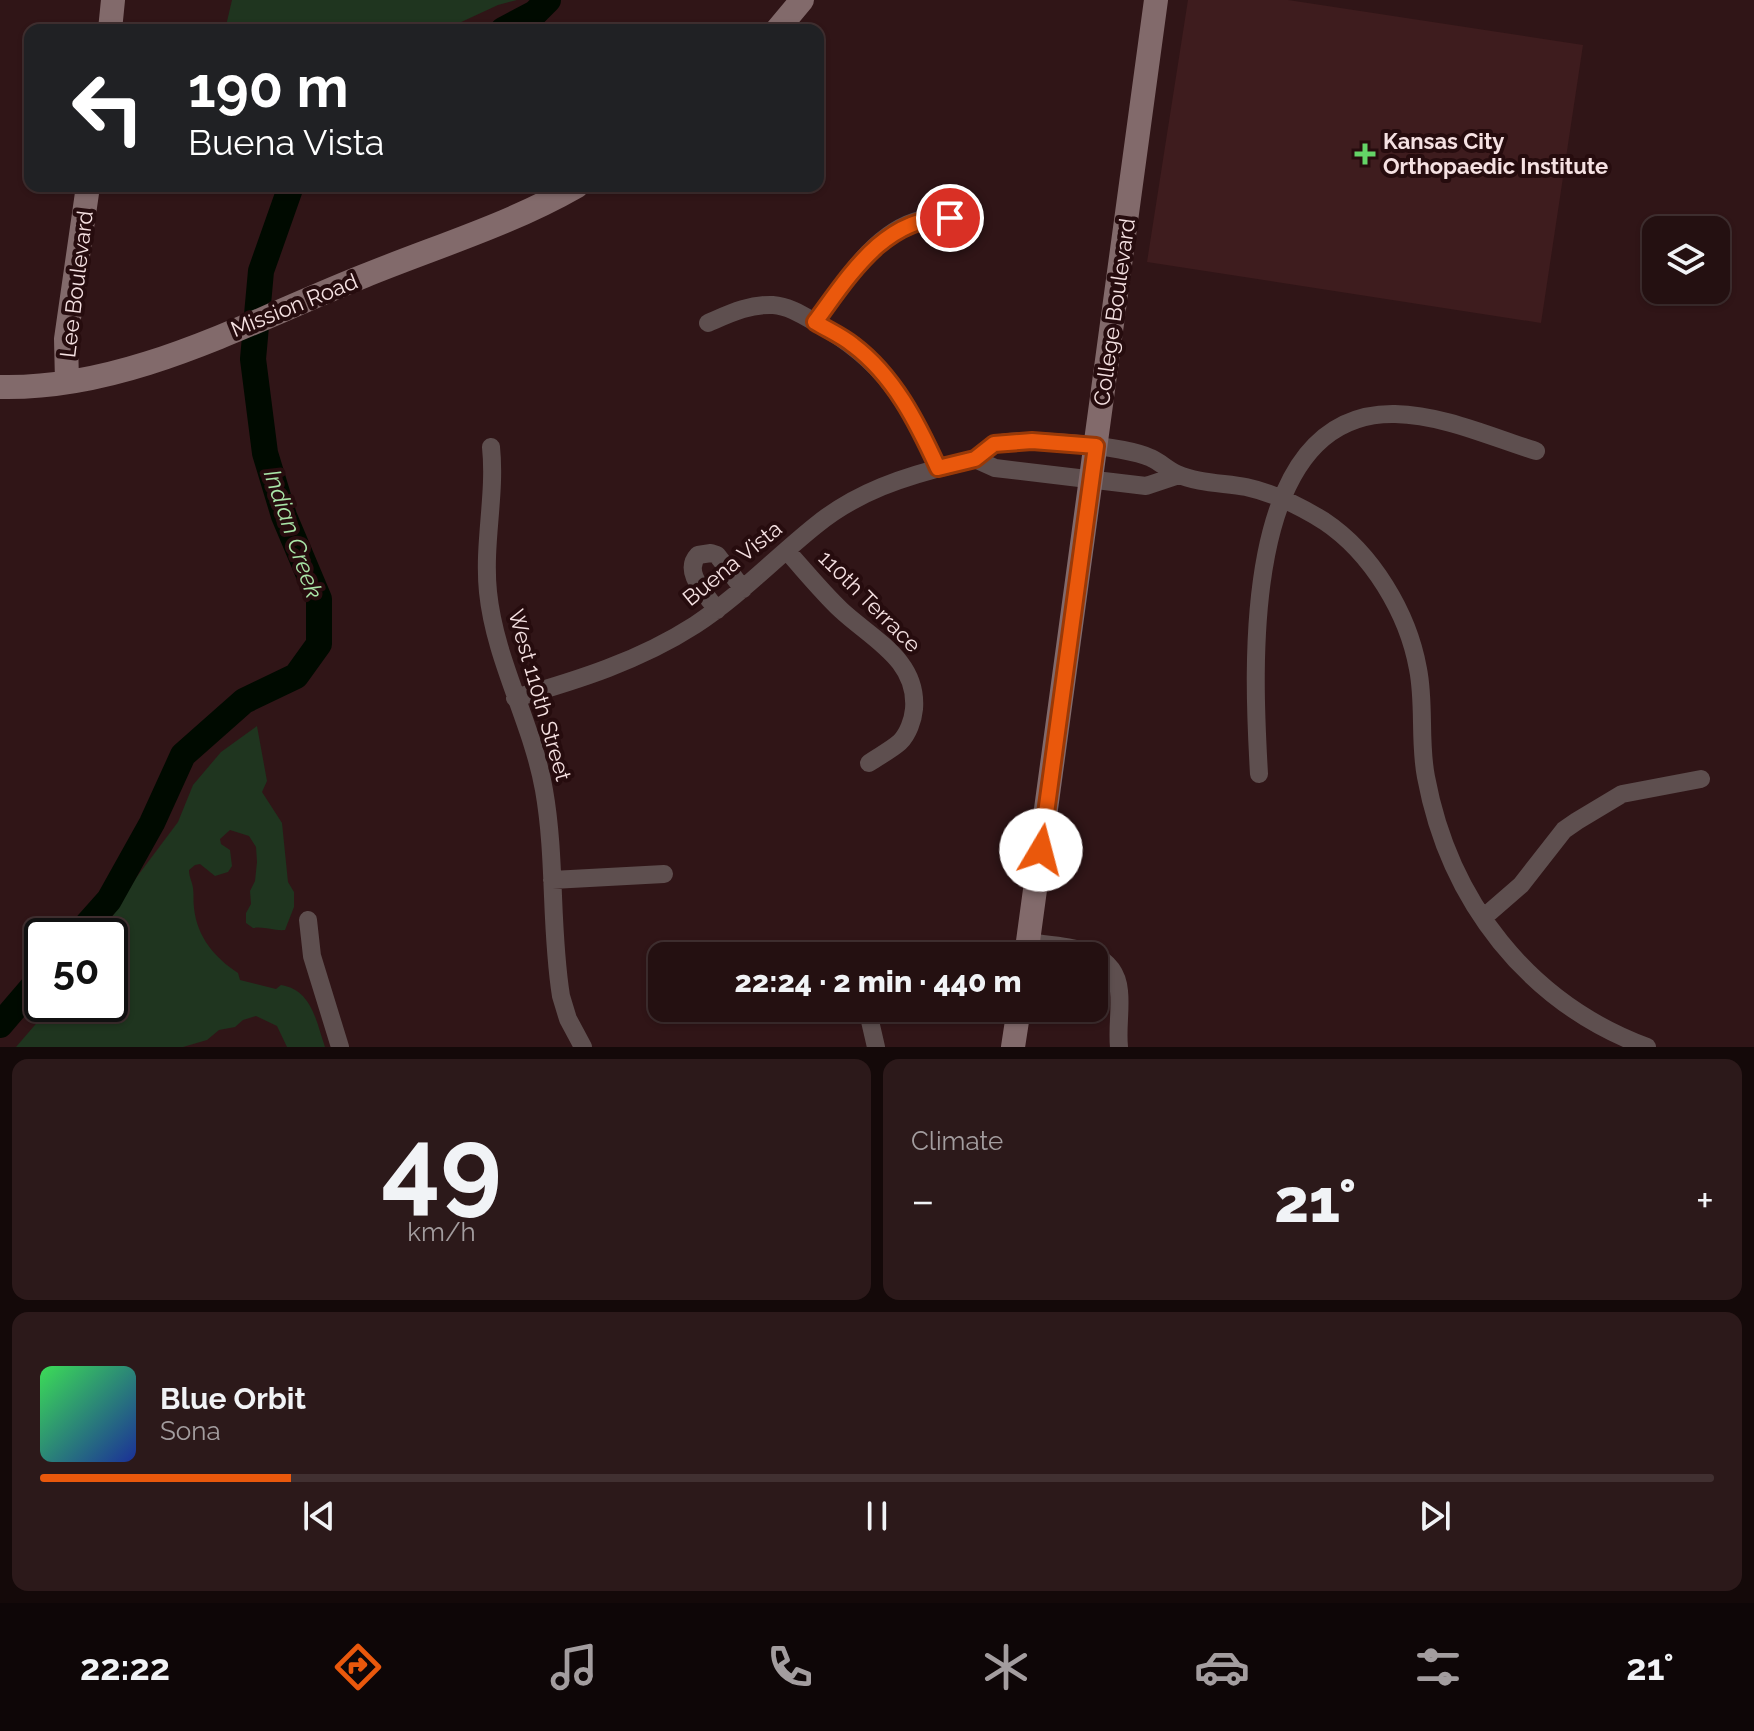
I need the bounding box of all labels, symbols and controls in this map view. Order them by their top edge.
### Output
text: 190 m [188,54,349,120]
icon: left [56,56,160,160]
text: Buena Vista [188,121,384,163]
place label: Kansas City Orthopaedic Institute [1383,128,1608,179]
marker: Kansas City Orthopaedic Institute [1354,143,1376,165]
pin [916,184,984,252]
icon: arrive [928,196,972,240]
street label: Lee Boulevard [54,209,98,359]
map controls [1642,216,1730,304]
button: layers [1642,216,1730,304]
street label: College Boulevard [1088,217,1140,407]
street label: Mission Road [227,268,361,342]
water label: Indian Creek [258,465,329,602]
street label: Buena Vista [677,515,787,611]
street label: 110th Terrace [814,545,926,657]
street label: West 110th Street [503,606,577,784]
position arrow [999,808,1083,892]
speed limit sign: 50 [24,918,128,1022]
text: 22:24 · 2 min · 440 m [734,964,1022,999]
text: 49 [381,1104,502,1226]
text: Climate [911,1126,1003,1156]
text: 21° [1274,1166,1356,1236]
text: − [911,1175,935,1226]
text: + [1696,1175,1714,1226]
text: km/h [407,1217,476,1247]
text: Blue Orbit [160,1381,306,1416]
text: Sona [160,1416,221,1446]
icon: previous [297,1494,341,1538]
icon: pause [855,1494,899,1538]
icon: next [1413,1494,1457,1538]
icon: directions [330,1639,386,1695]
icon: music [546,1639,602,1695]
icon: phone [762,1639,818,1695]
icon: climate [978,1639,1034,1695]
icon: car [1194,1639,1250,1695]
icon: filters [1410,1639,1466,1695]
text: 22:22 [80,1646,170,1688]
text: 21° [1626,1646,1674,1688]

